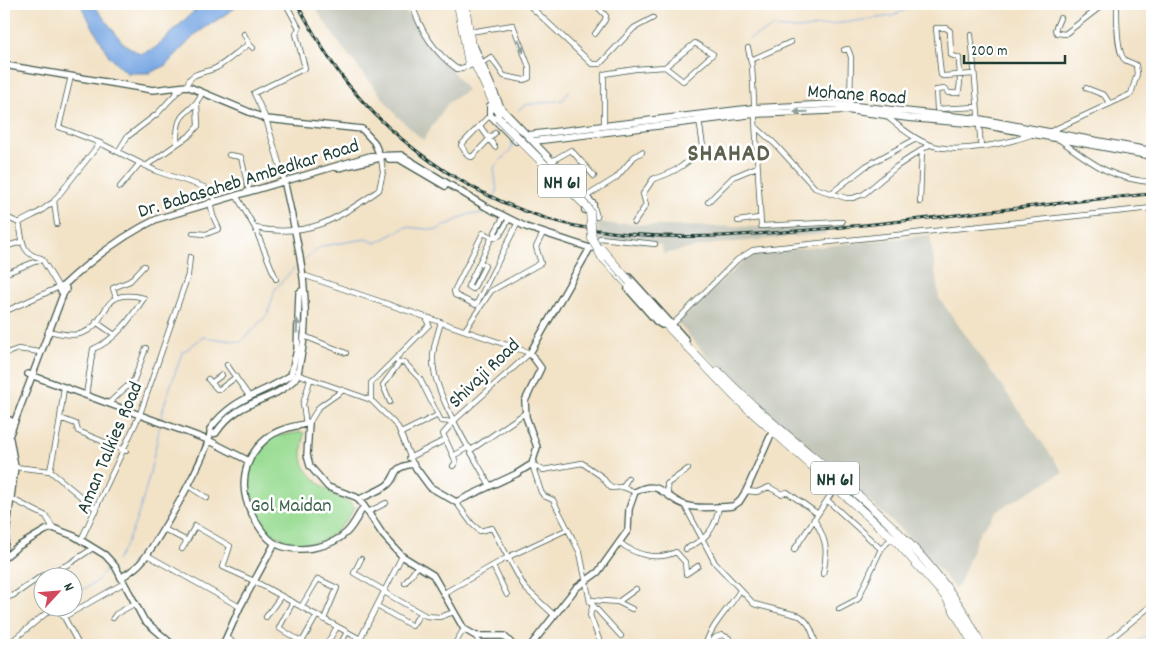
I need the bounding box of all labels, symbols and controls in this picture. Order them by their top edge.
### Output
scale bar [964,32,1065,64]
one-way arrow [518,38,525,53]
text: 200 m [971,41,1008,63]
street label: Mohane Road [806,79,907,113]
one-way arrow [793,108,809,116]
street label: Dr. Babasaheb Ambedkar Road [135,133,363,227]
district label: SHAHAD [688,137,770,173]
road number: NH 61 [538,165,586,198]
one-way arrow [294,318,302,334]
street label: Shivaji Road [443,333,527,416]
street label: Aman Talkies Road [70,378,151,519]
road number: NH 61 [811,462,859,494]
park label: Gol Maidan [250,493,332,521]
north arrow [32,566,82,616]
text: N [57,580,78,595]

